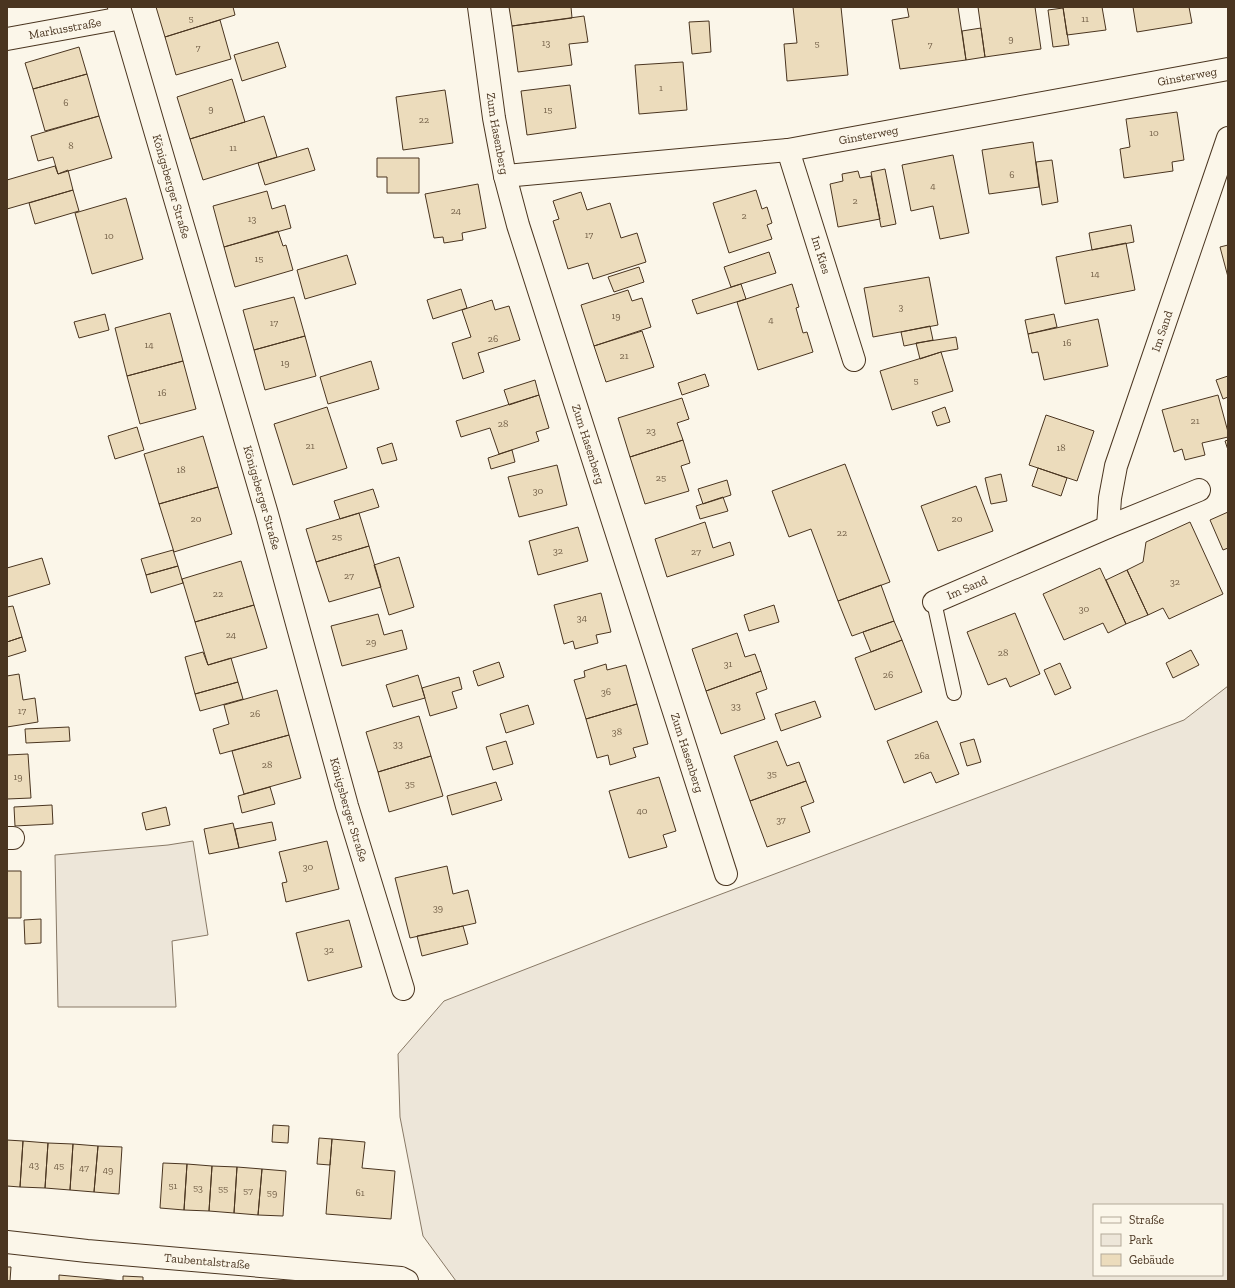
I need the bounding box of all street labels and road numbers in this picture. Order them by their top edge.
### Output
street label: Markusstraße [28,15,103,42]
street label: Ginsterweg [1156,64,1218,89]
street label: Zum Hasenberg [484,92,512,176]
street label: Ginsterweg [838,123,900,148]
street label: Königsberger Straße [150,133,193,241]
street label: Im Kies [808,234,834,276]
street label: Im Sand [1148,308,1176,354]
street label: Zum Hasenberg [569,403,608,486]
street label: Königsberger Straße [240,444,284,552]
street label: Im Sand [945,573,990,603]
street label: Zum Hasenberg [668,711,707,795]
street label: Königsberger Straße [327,756,371,864]
street label: Taubentalstraße [164,1251,251,1272]

